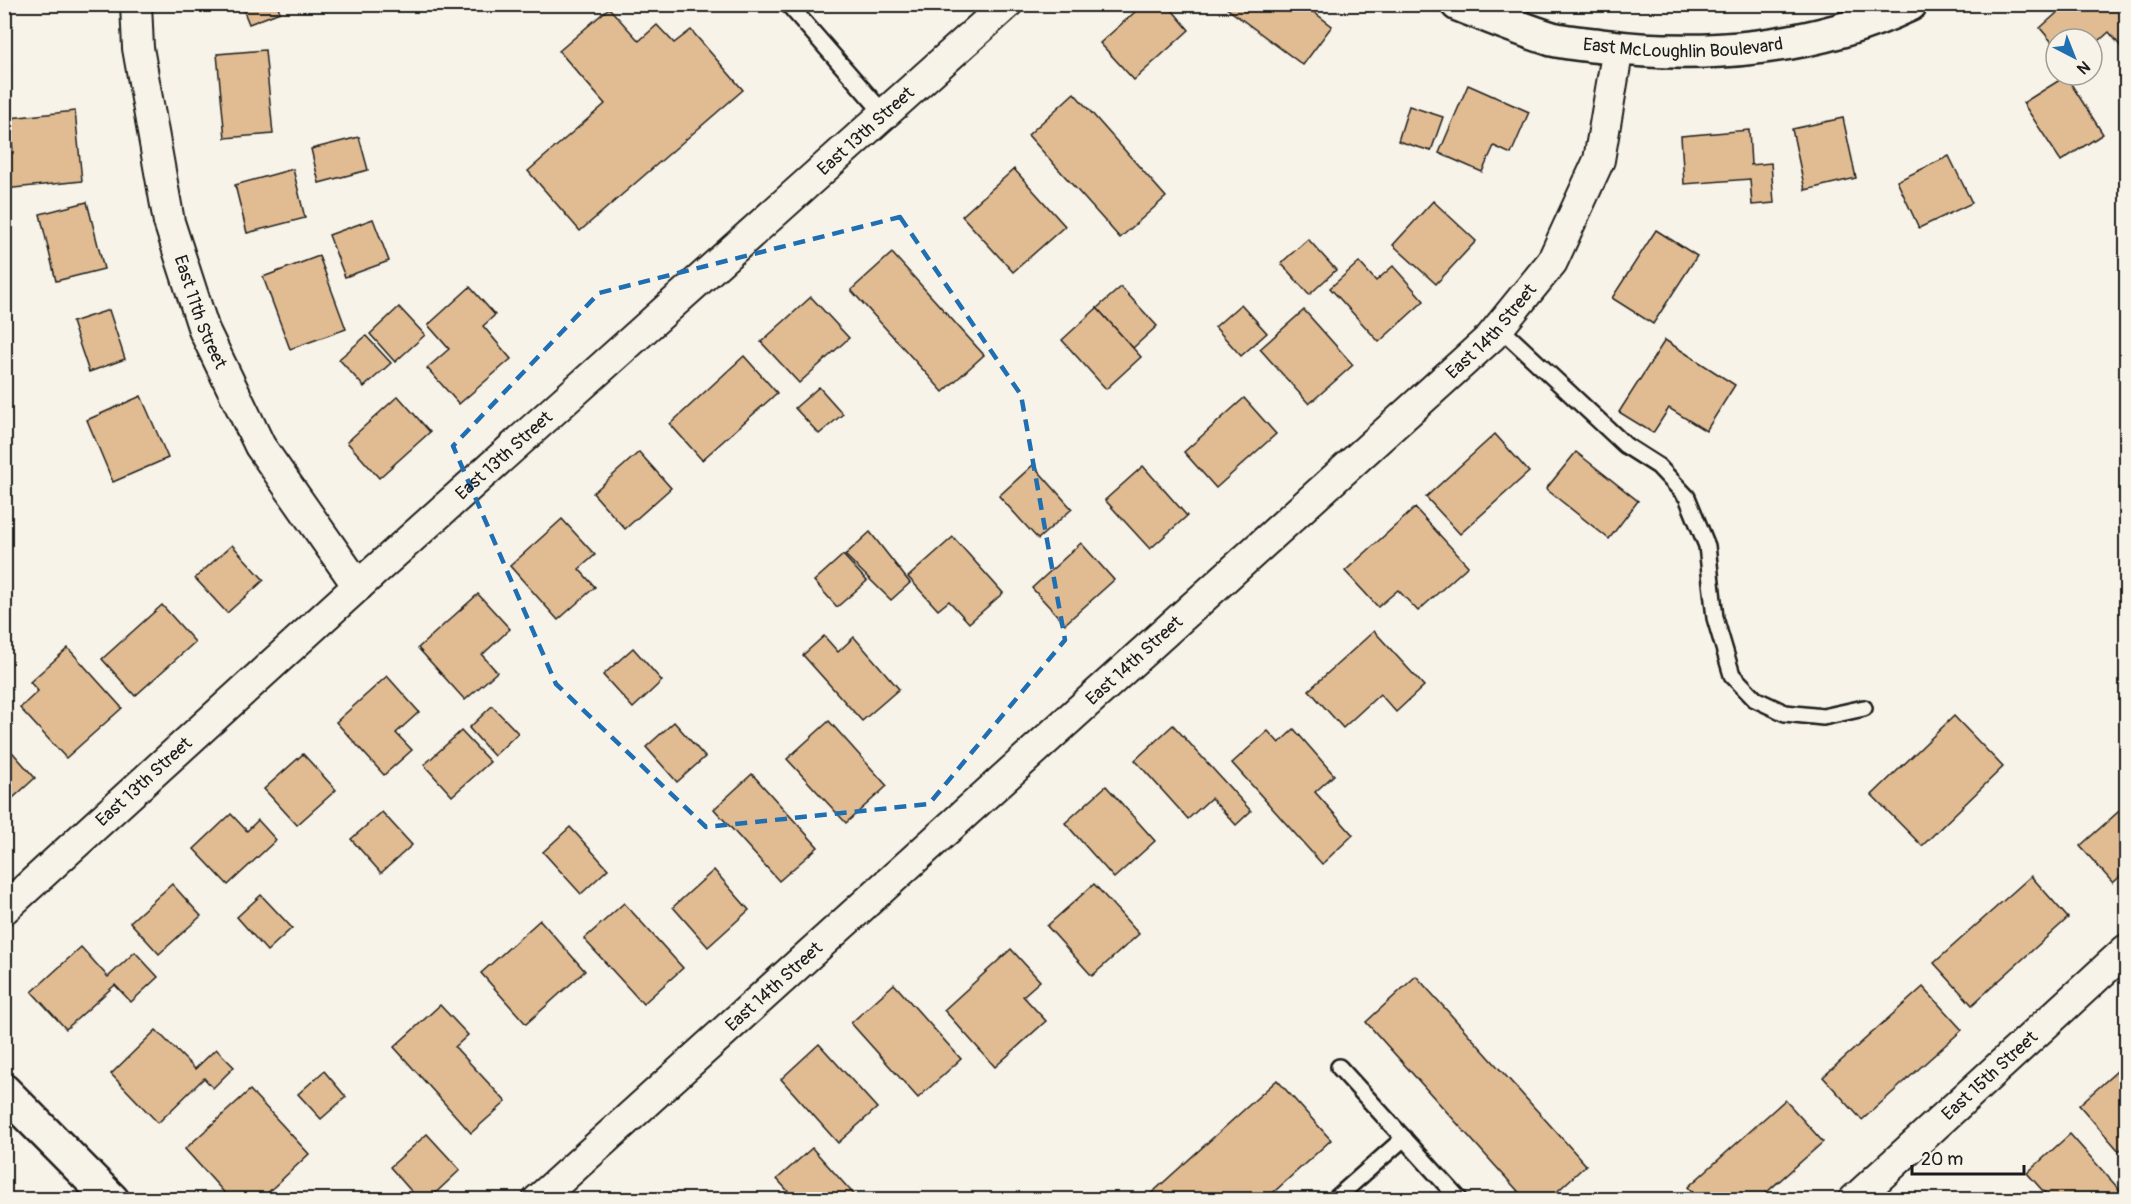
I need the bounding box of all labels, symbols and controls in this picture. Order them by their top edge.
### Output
north arrow [2044,27,2104,87]
street label: East McLoughlin Boulevard [1582,32,1785,63]
text: N [2073,56,2094,79]
street label: East 13th Street [813,81,920,181]
street label: East 11th Street [169,252,232,373]
street label: East 14th Street [1441,278,1542,384]
street label: East 13th Street [451,406,558,505]
street label: East 14th Street [1081,610,1188,710]
street label: East 13th Street [91,732,198,832]
street label: East 14th Street [721,937,828,1037]
street label: East 15th Street [1937,1026,2043,1126]
scale bar [1912,1138,2024,1176]
text: 20 m [1921,1148,1963,1171]

